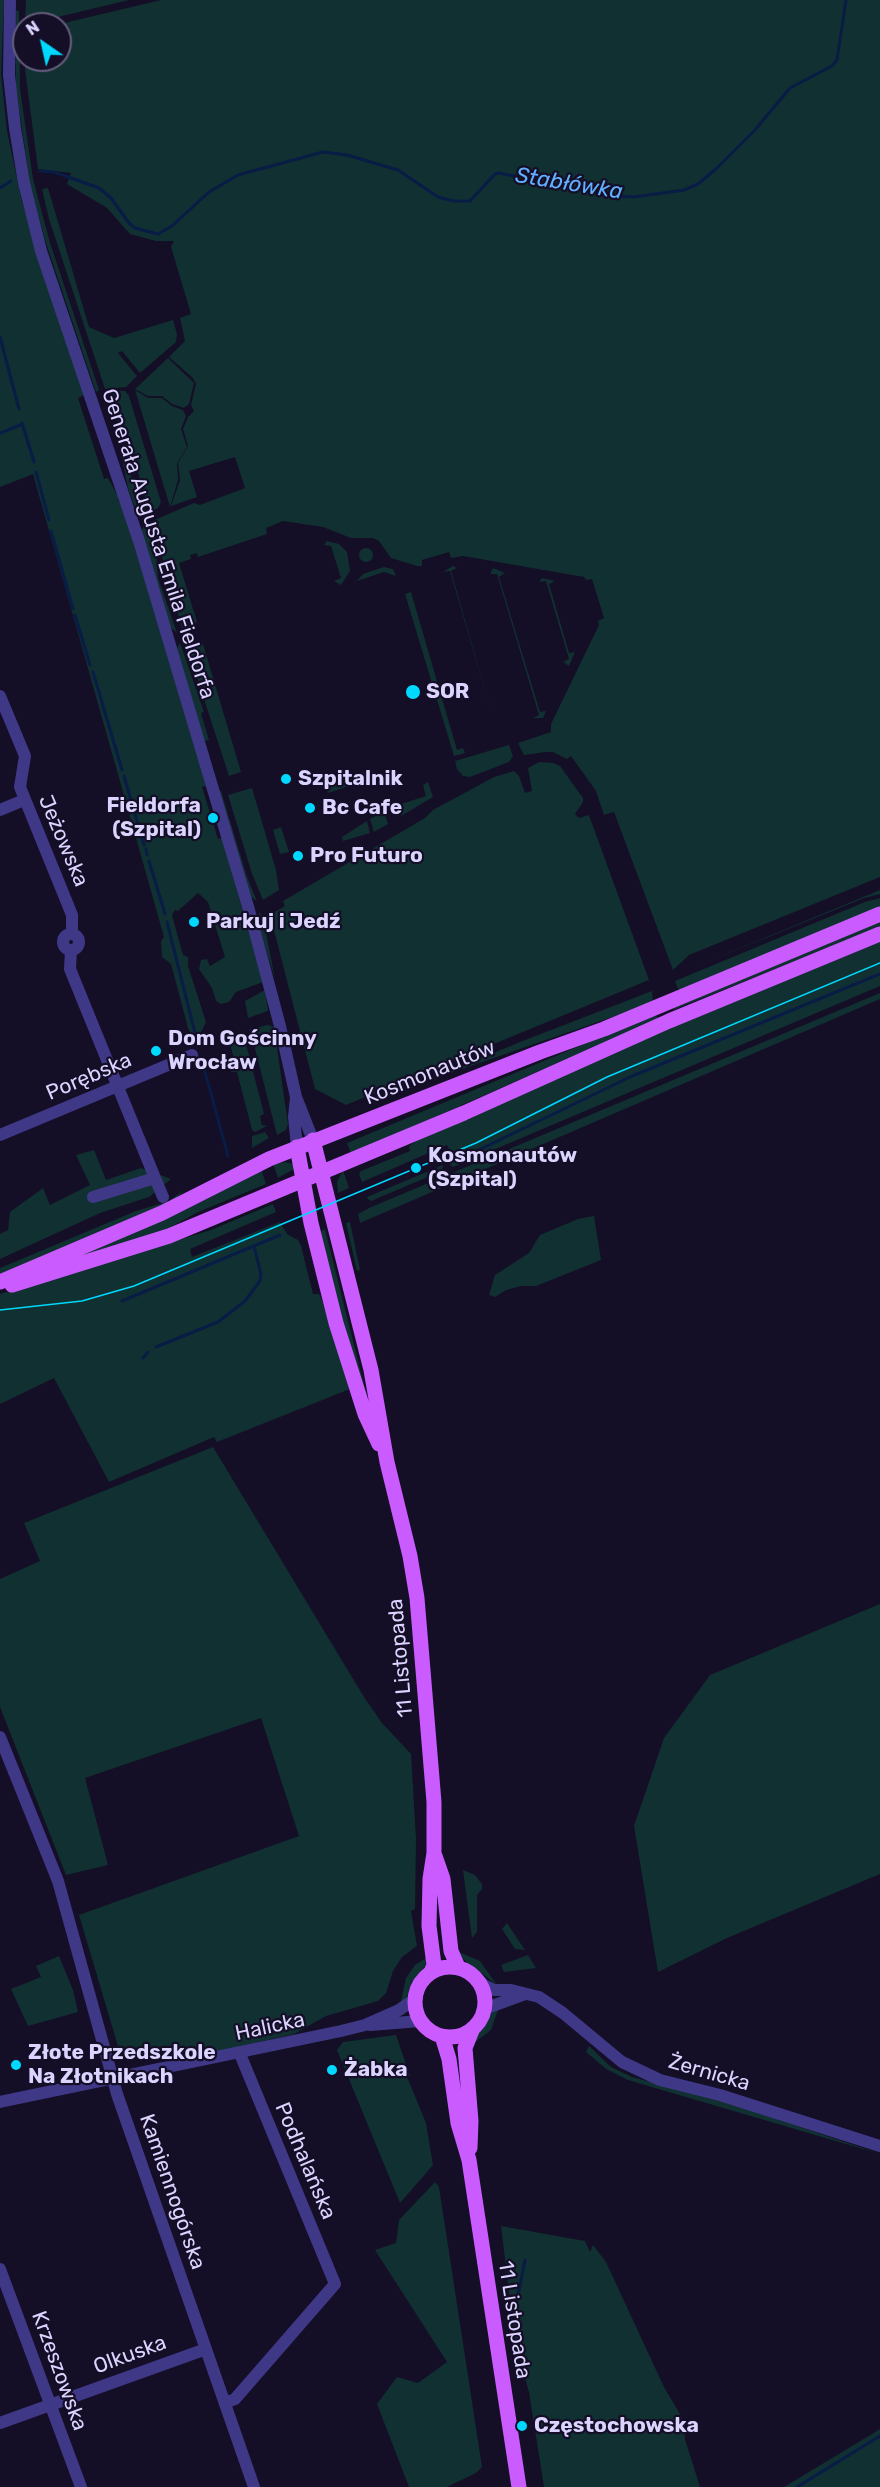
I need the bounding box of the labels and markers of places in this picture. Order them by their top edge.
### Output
place label: SOR [426,679,469,705]
marker: SOR [404,683,422,701]
place label: Szpitalnik [298,766,403,792]
marker: Szpitalnik [279,772,293,786]
place label: Fieldorfa (Szpital) [106,793,201,843]
place label: Bc Cafe [322,795,402,821]
marker: Bc Cafe [303,801,317,815]
marker: Fieldorfa (Szpital) [206,811,220,825]
place label: Pro Futuro [310,843,423,869]
marker: Pro Futuro [291,849,305,863]
place label: Parkuj i Jedź [206,909,341,935]
marker: Parkuj i Jedź [187,915,201,929]
place label: Dom Gościnny Wrocław [168,1026,317,1076]
marker: Dom Gościnny Wrocław [149,1044,163,1058]
place label: Kosmonautów (Szpital) [428,1143,577,1193]
marker: Kosmonautów (Szpital) [409,1161,423,1175]
place label: Złote Przedszkole Na Złotnikach [28,2040,216,2090]
place label: Żabka [344,2057,408,2083]
marker: Złote Przedszkole Na Złotnikach [9,2058,23,2072]
marker: Żabka [325,2063,339,2077]
place label: Częstochowska [534,2413,699,2439]
marker: Częstochowska [515,2419,529,2433]

